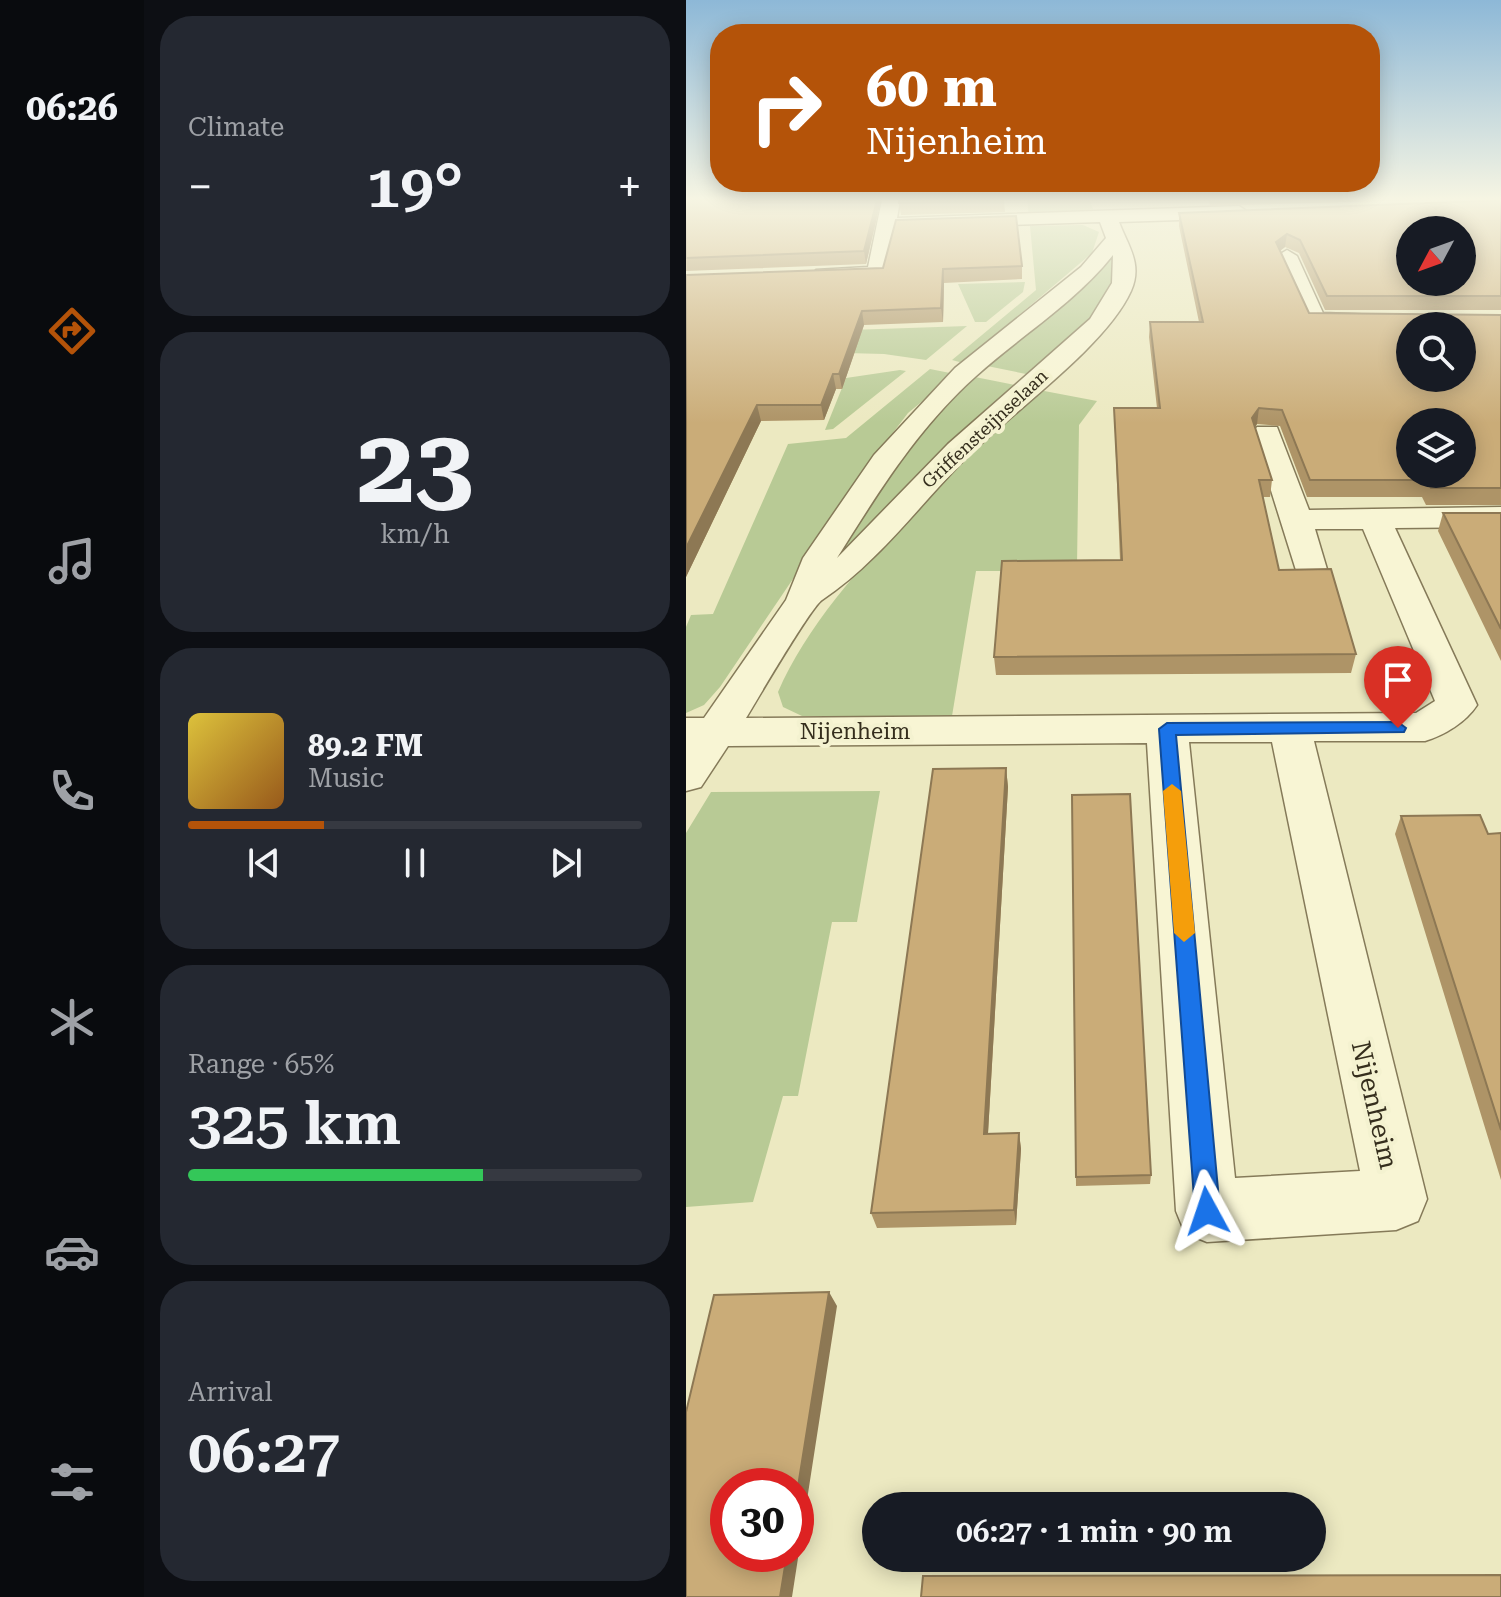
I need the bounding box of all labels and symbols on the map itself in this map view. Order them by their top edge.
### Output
north arrow [1396,216,1476,296]
street label: Griffensteijnselaan [917,365,1052,492]
pin [1364,646,1432,728]
street label: Nijenheim [800,719,910,744]
street label: Nijenheim [1346,1038,1404,1172]
position arrow [1165,1169,1249,1253]
speed limit sign: 30 [710,1468,814,1572]

